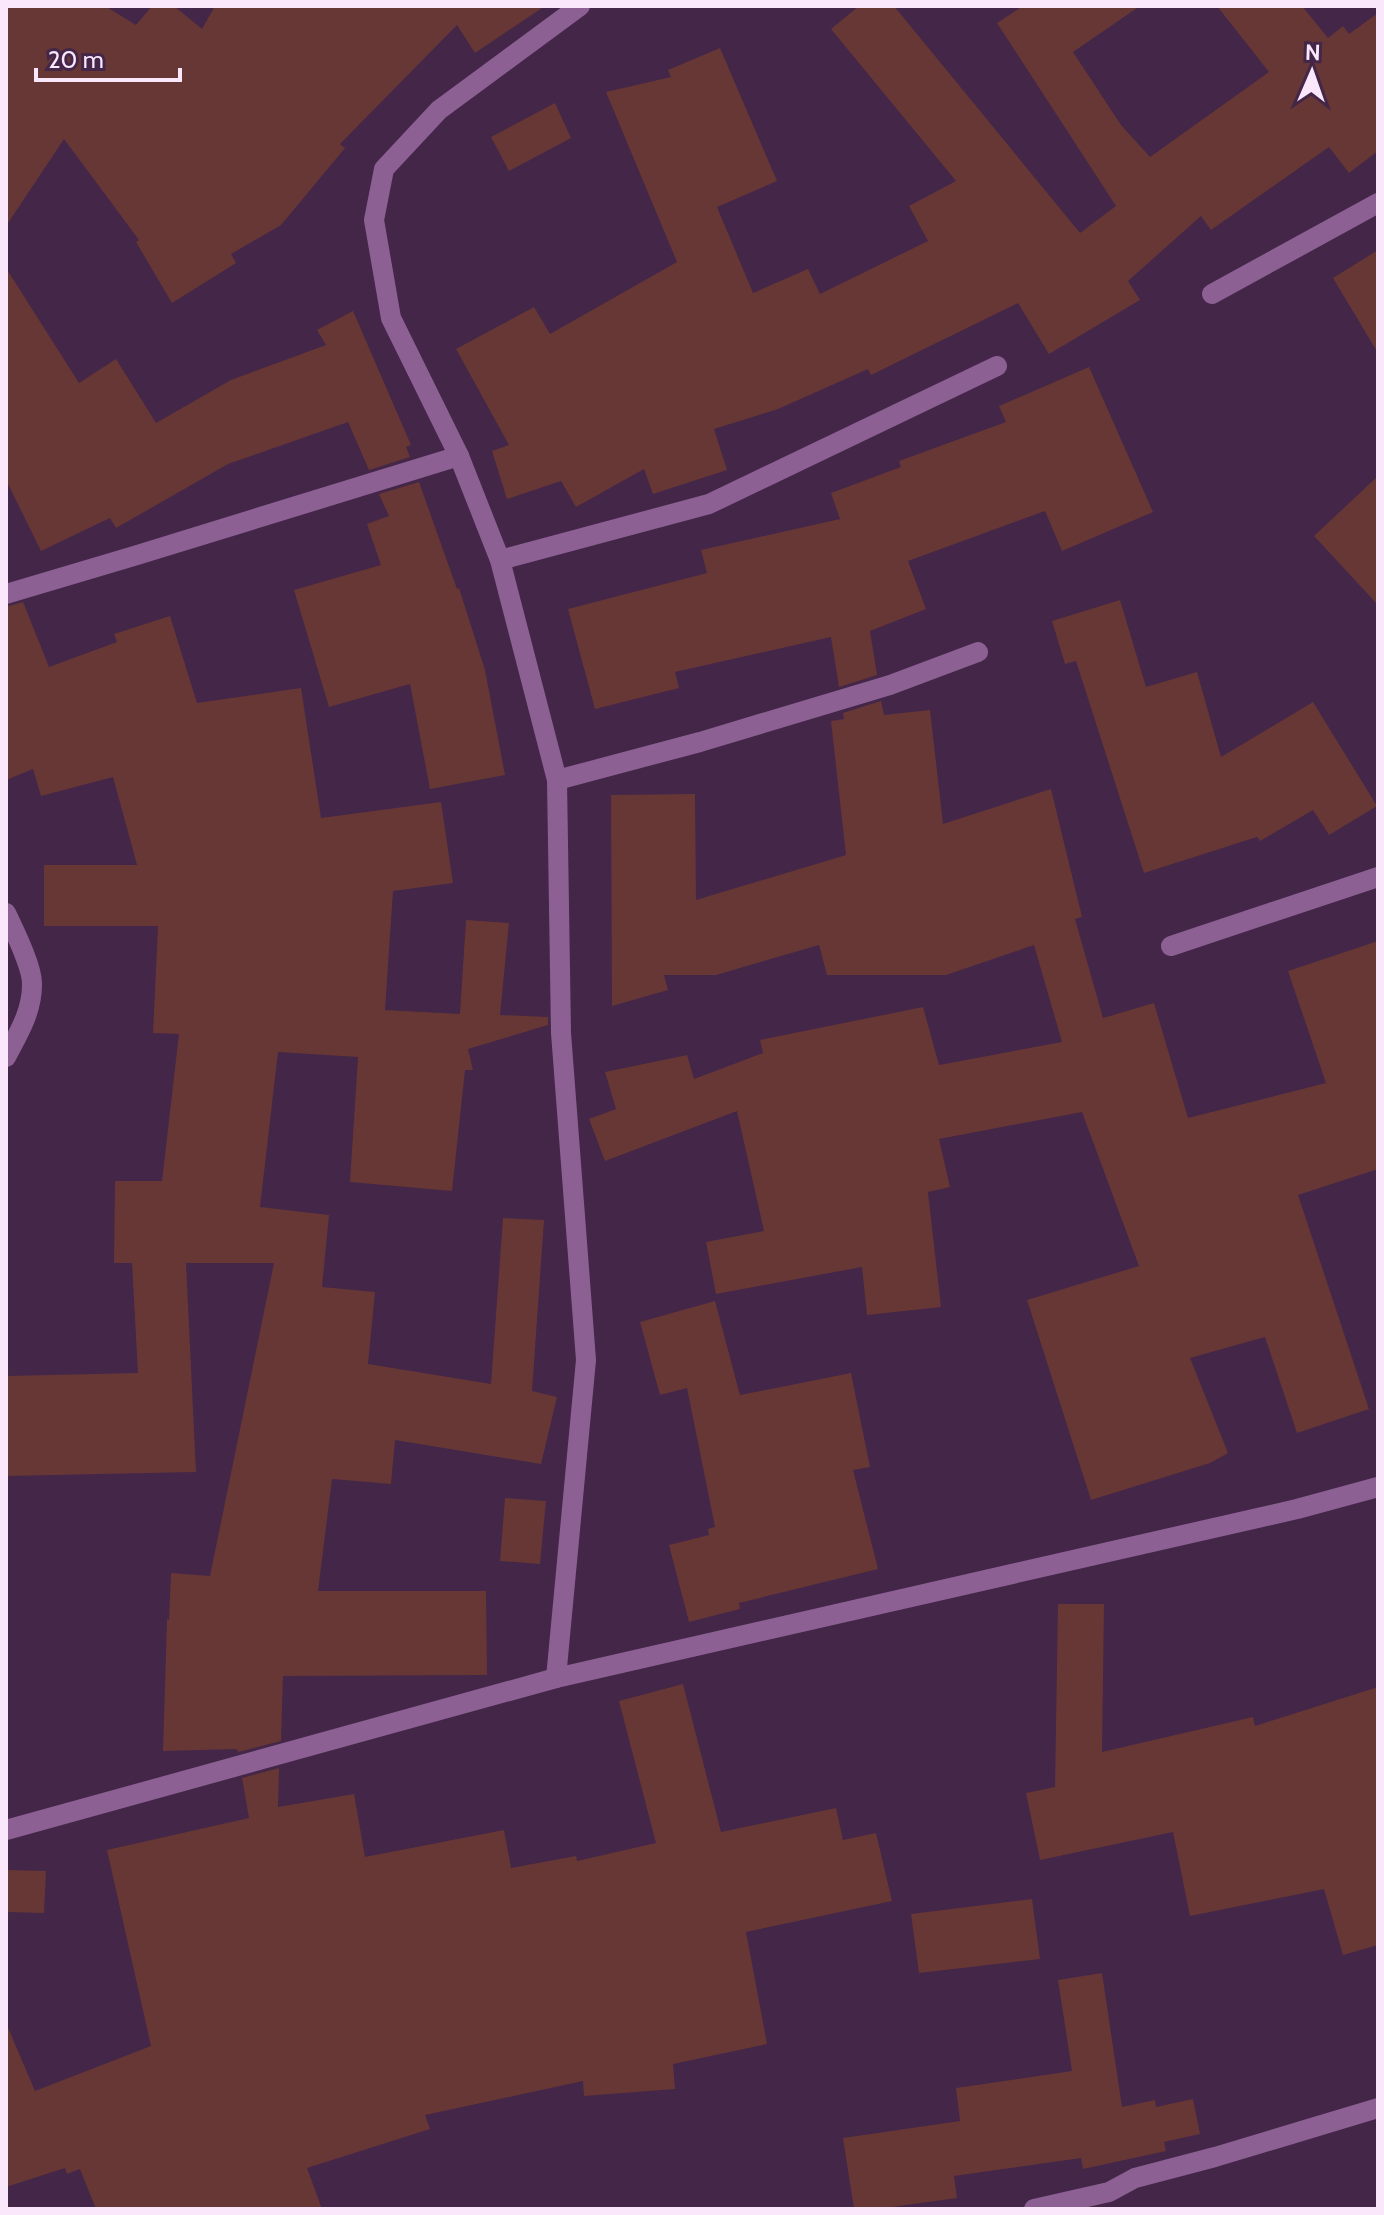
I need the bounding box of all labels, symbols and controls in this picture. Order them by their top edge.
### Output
scale bar [36,32,180,82]
north arrow [1272,32,1352,112]
text: N [1304,39,1321,66]
text: 20 m [48,45,104,74]

